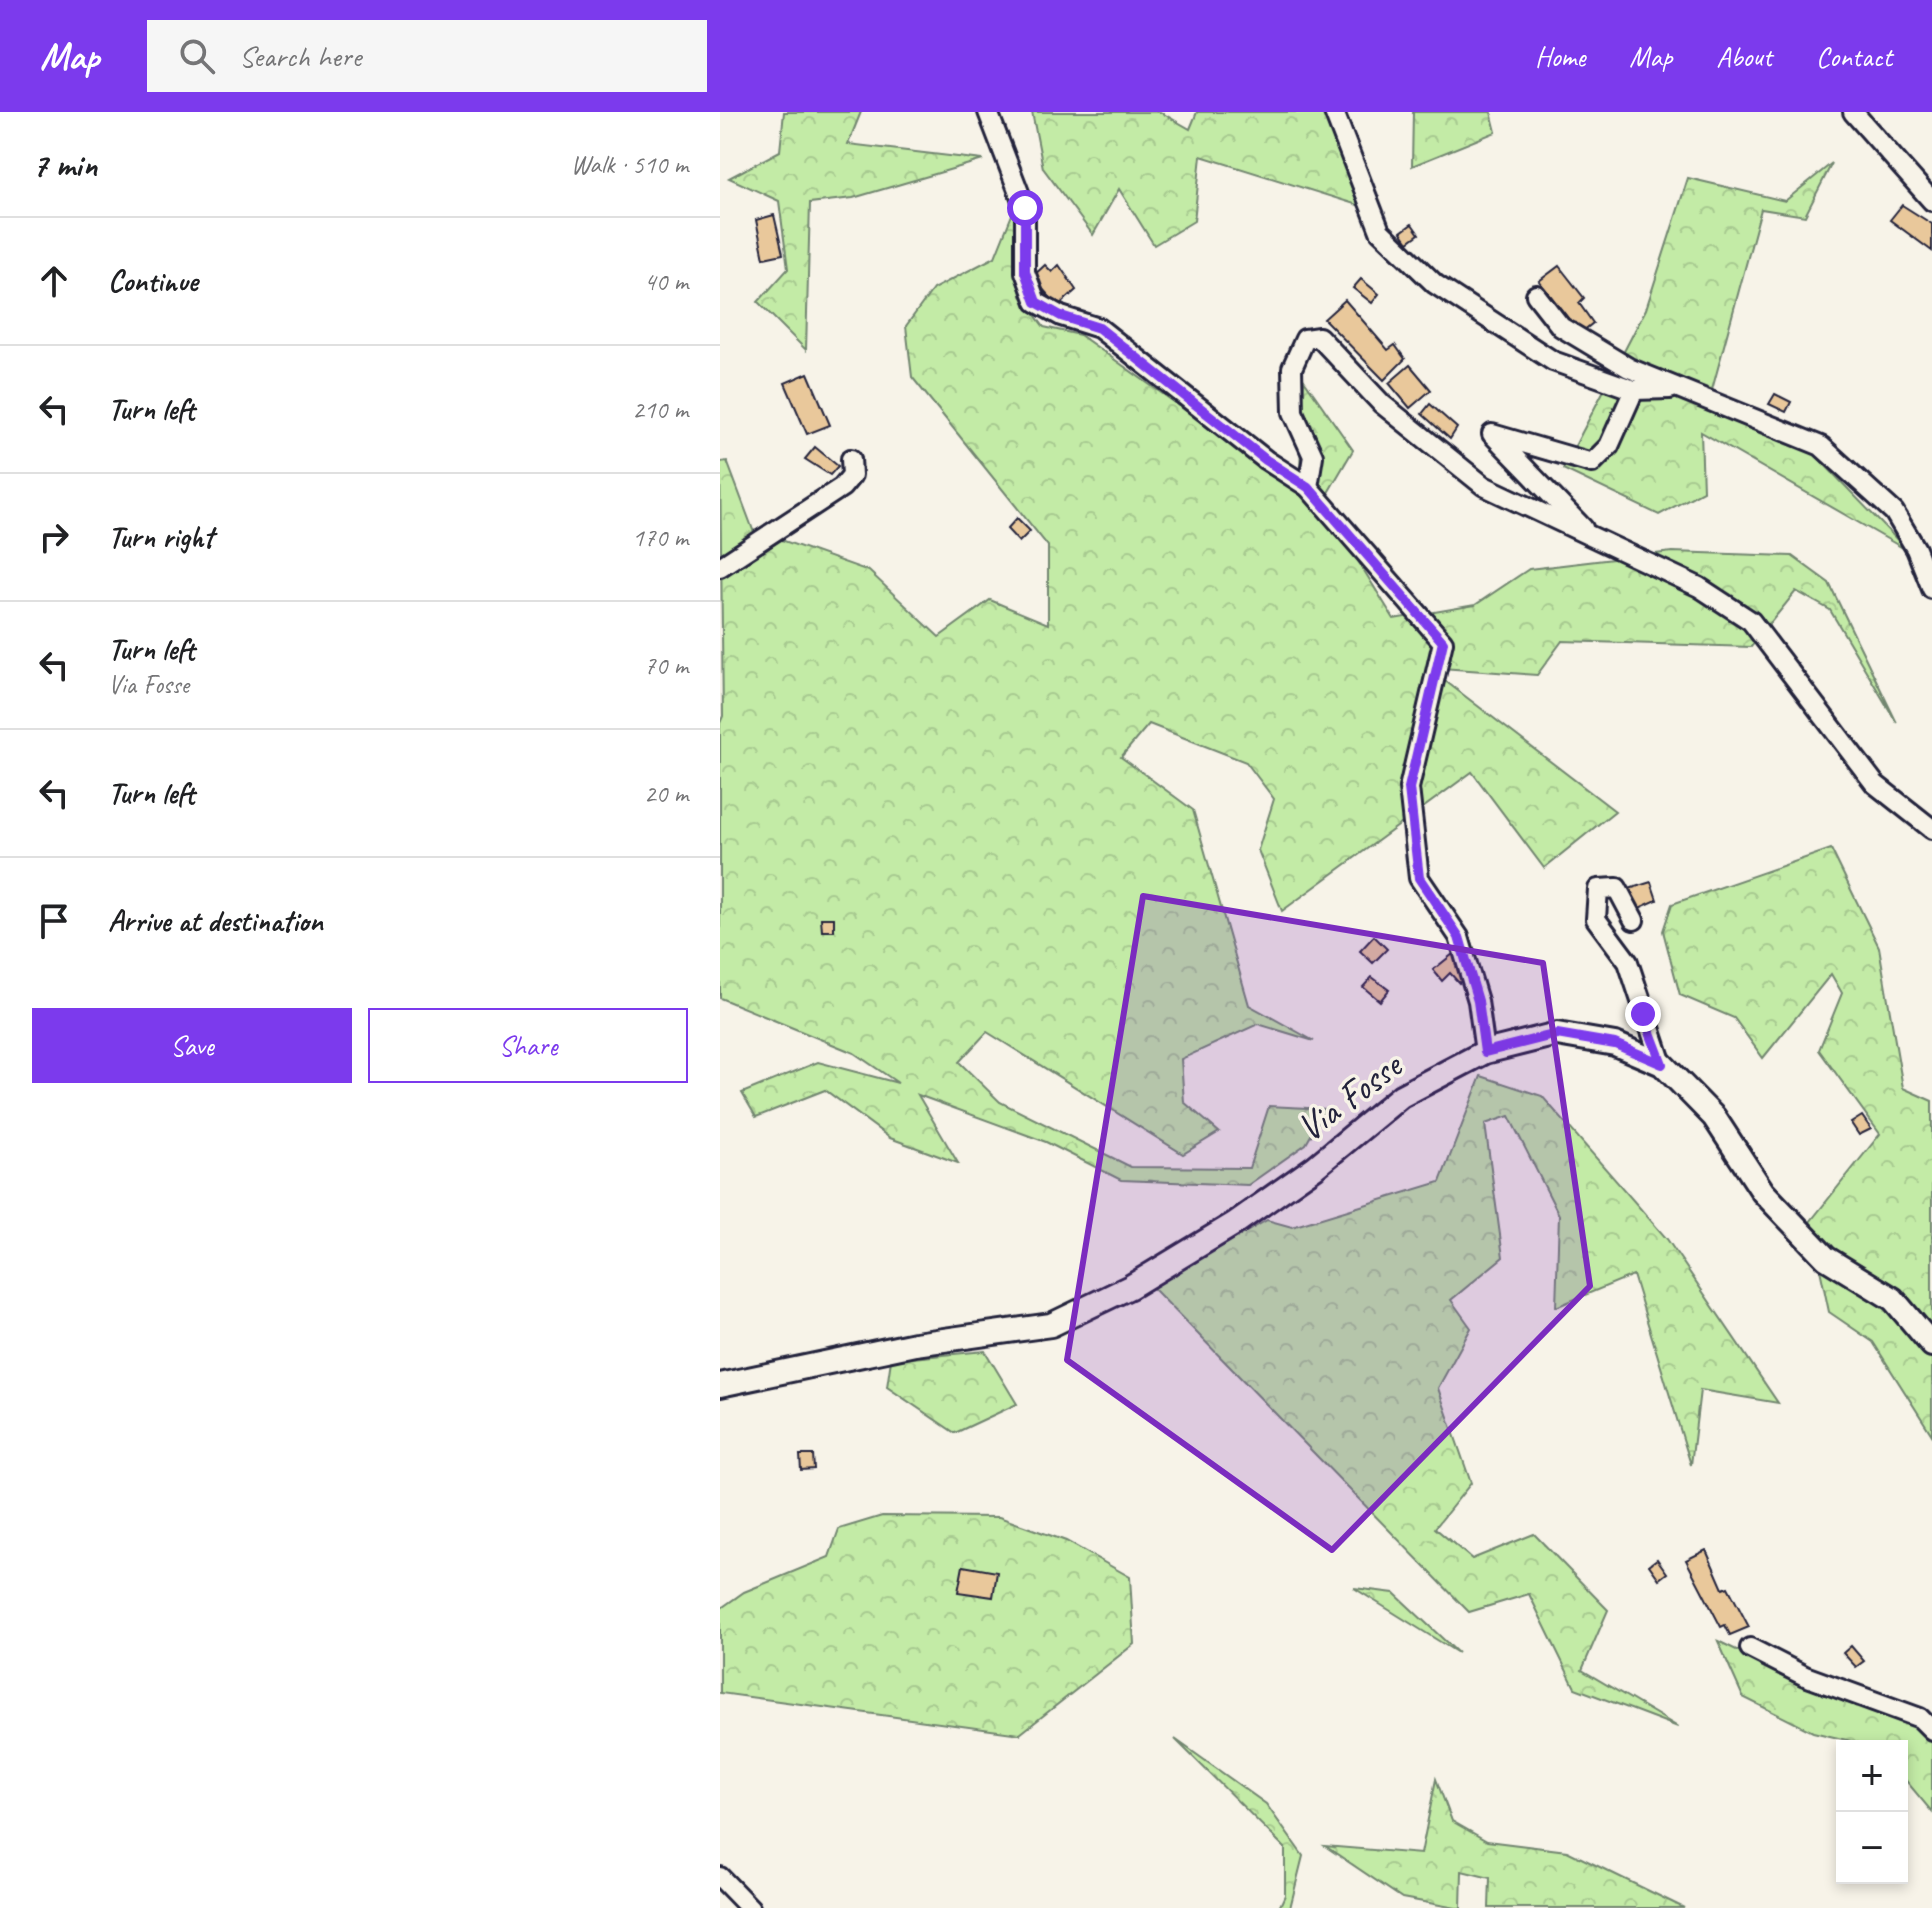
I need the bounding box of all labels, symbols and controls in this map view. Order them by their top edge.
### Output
search box [147,20,707,92]
text: Map [40,33,99,80]
icon: search [175,34,219,78]
text: Search here [239,37,361,75]
text: Home [1535,39,1585,74]
text: Map [1629,39,1672,74]
text: About [1716,39,1772,74]
text: Contact [1816,39,1892,74]
text: 7 min [32,143,97,186]
text: Walk · 510 m [571,148,688,181]
route start [1007,190,1043,226]
icon: ahead [32,259,76,303]
text: Continue [108,262,198,300]
text: 40 m [644,265,688,298]
icon: left [32,387,76,431]
text: Turn left [108,390,195,428]
text: 210 m [632,393,688,426]
icon: right [32,515,76,559]
text: Turn right [108,518,213,556]
text: 170 m [632,521,688,554]
text: Turn left [108,630,195,668]
icon: left [32,643,76,687]
text: 70 m [644,649,688,682]
text: Via Fosse [108,668,189,701]
icon: left [32,771,76,815]
text: Turn left [108,774,195,812]
text: 20 m [644,777,688,810]
icon: arrive [32,899,76,943]
text: Arrive at destination [108,902,323,940]
route end [1625,996,1661,1032]
button: Save [32,1008,352,1083]
button: Share [368,1008,688,1083]
street label: Via Fosse [1288,1041,1413,1151]
map controls [1836,1740,1908,1884]
button: + [1836,1740,1908,1812]
button: − [1836,1812,1908,1884]

